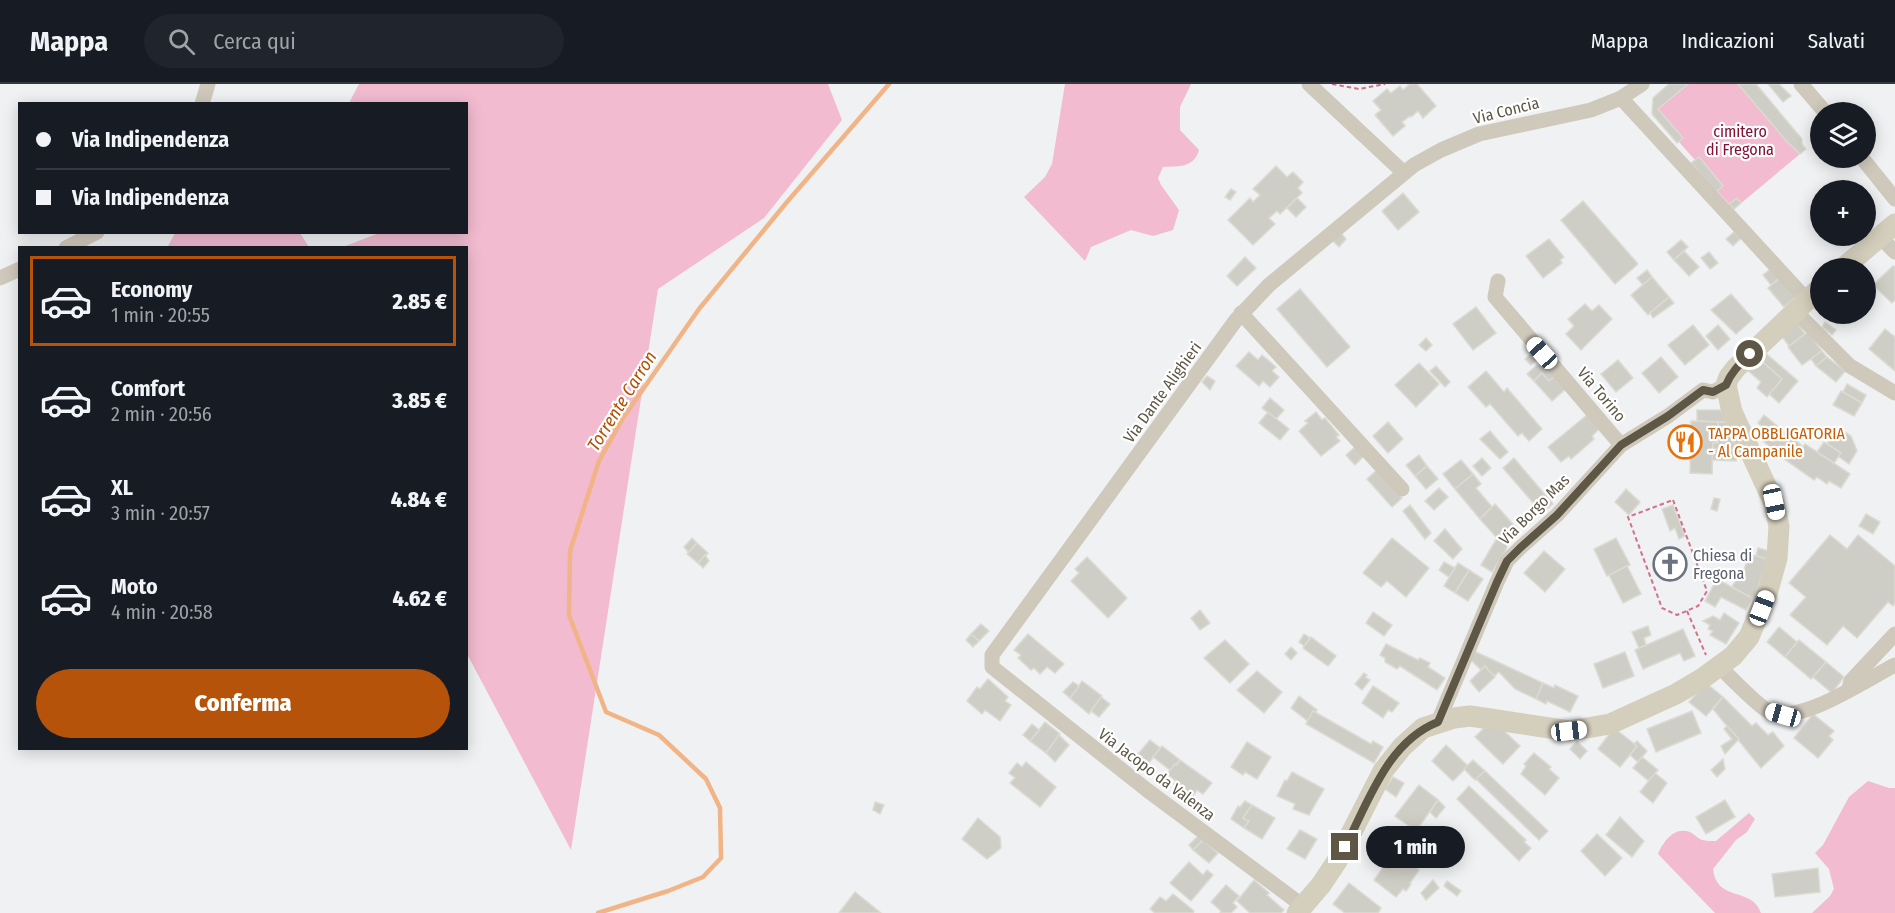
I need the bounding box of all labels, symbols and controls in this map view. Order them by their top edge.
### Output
search box [144,14,564,68]
text: Mappa [30,25,108,58]
icon: search [165,25,198,58]
text: Cerca qui [213,28,296,55]
text: Mappa [1591,28,1648,54]
text: Indicazioni [1681,28,1775,54]
text: Salvati [1808,28,1865,54]
street label: Via Concia [1471,93,1541,128]
map controls [1810,102,1876,324]
button: layers [1810,102,1876,168]
park label: cimitero di Fregona [1706,122,1774,159]
text: Via Indipendenza [72,126,229,153]
button: + [1810,180,1876,246]
text: Via Indipendenza [72,184,229,211]
button: − [1810,258,1876,324]
icon: car [39,274,93,328]
text: Economy [111,276,192,303]
text: 2.85 € [392,288,447,315]
text: 1 min · 20:55 [111,303,210,327]
car [1523,334,1561,372]
street label: Via Dante Alighieri [1119,338,1205,446]
route start [1736,340,1763,367]
water label: Torrente Carron [583,347,661,455]
street label: Via Torino [1573,363,1630,425]
icon: car [39,373,93,427]
text: Comfort [111,375,185,402]
text: 3.85 € [392,387,447,414]
text: 2 min · 20:56 [111,402,212,426]
restaurant icon: TAPPA OBBLIGATORIA - Al Campanile [1667,424,1703,460]
place label: TAPPA OBBLIGATORIA - Al Campanile [1708,424,1845,461]
street label: Via Borgo Mas [1495,470,1574,548]
icon: car [39,472,93,526]
text: XL [111,474,133,501]
car [1761,483,1787,521]
text: 4.84 € [391,486,447,513]
text: 3 min · 20:57 [111,501,210,525]
church icon: Chiesa di Fregona [1652,546,1688,582]
place label: Chiesa di Fregona [1693,546,1752,583]
icon: car [39,571,93,625]
text: Moto [111,573,158,600]
text: 4.62 € [392,585,447,612]
car [1747,588,1777,628]
text: 4 min · 20:58 [111,600,213,624]
button: Conferma [36,669,450,738]
car [1763,701,1803,729]
car [1550,720,1588,742]
street label: Via Jacopo da Valenza [1094,724,1219,825]
callout: 1 min [1366,826,1465,868]
route end [1331,833,1358,860]
text: 1 min [1394,835,1437,859]

